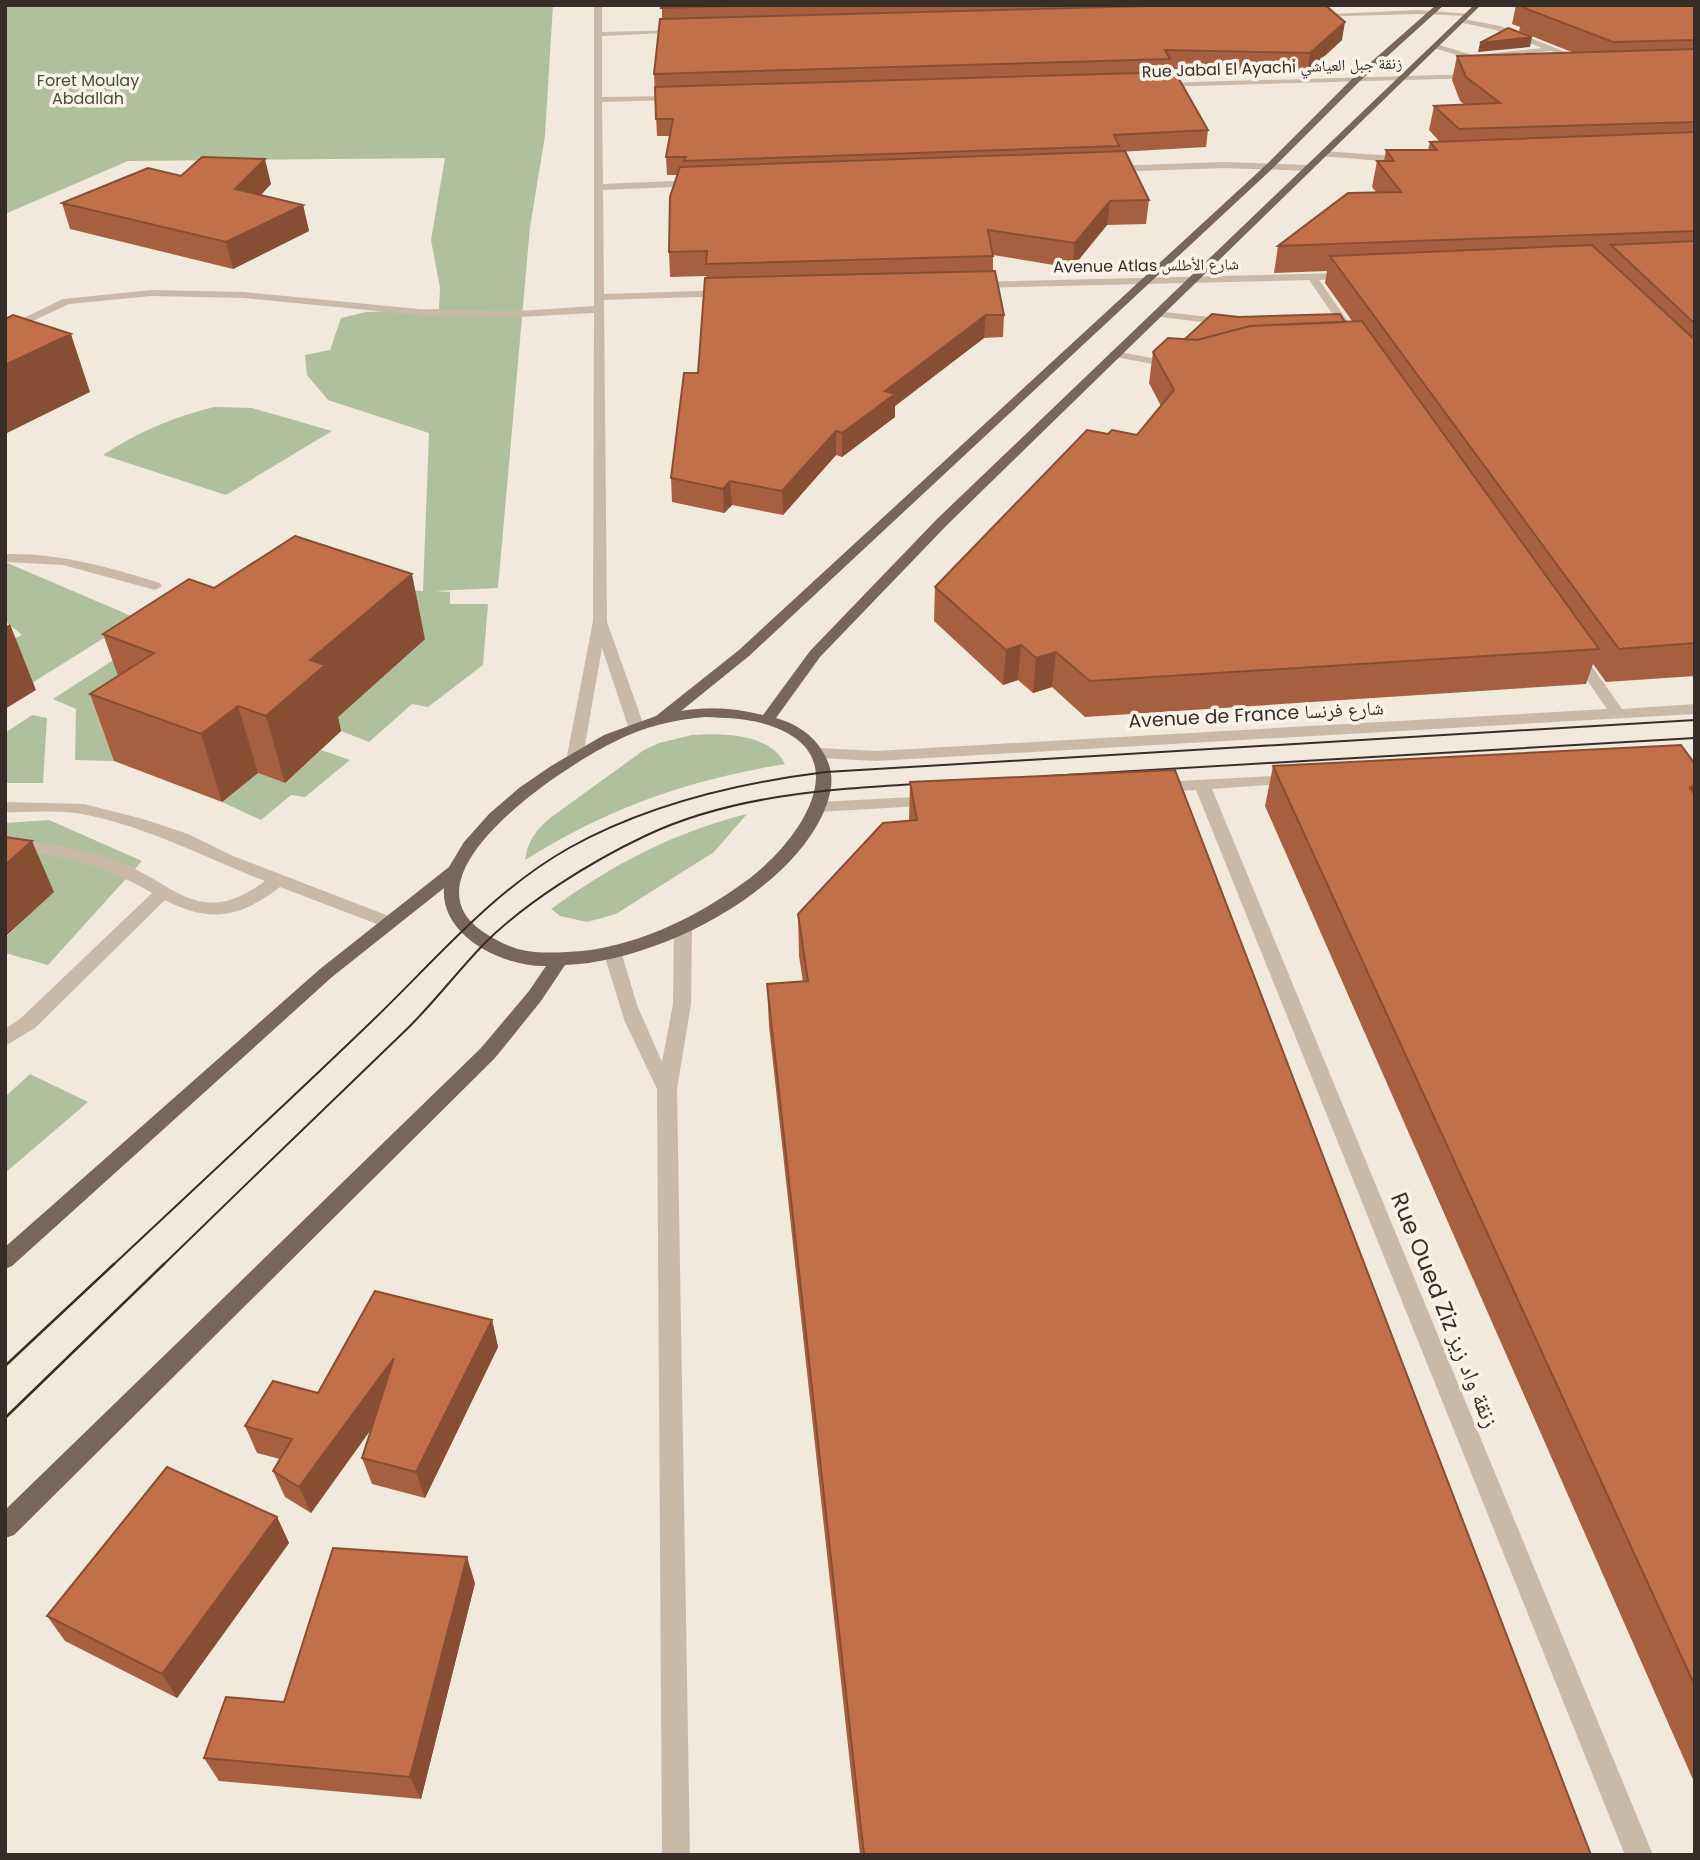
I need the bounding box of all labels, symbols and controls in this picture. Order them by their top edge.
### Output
street label: Rue Jabal El Ayachi زنقة جبل العياشي [1141,51,1403,85]
park label: Foret Moulay Abdallah [37,69,139,110]
street label: Avenue Atlas شارع الأطلس [1053,252,1239,279]
street label: Avenue de France شارع فرنسا [1128,694,1384,735]
street label: Rue Oued Ziz زنقة واد زيز [1383,1188,1507,1432]

